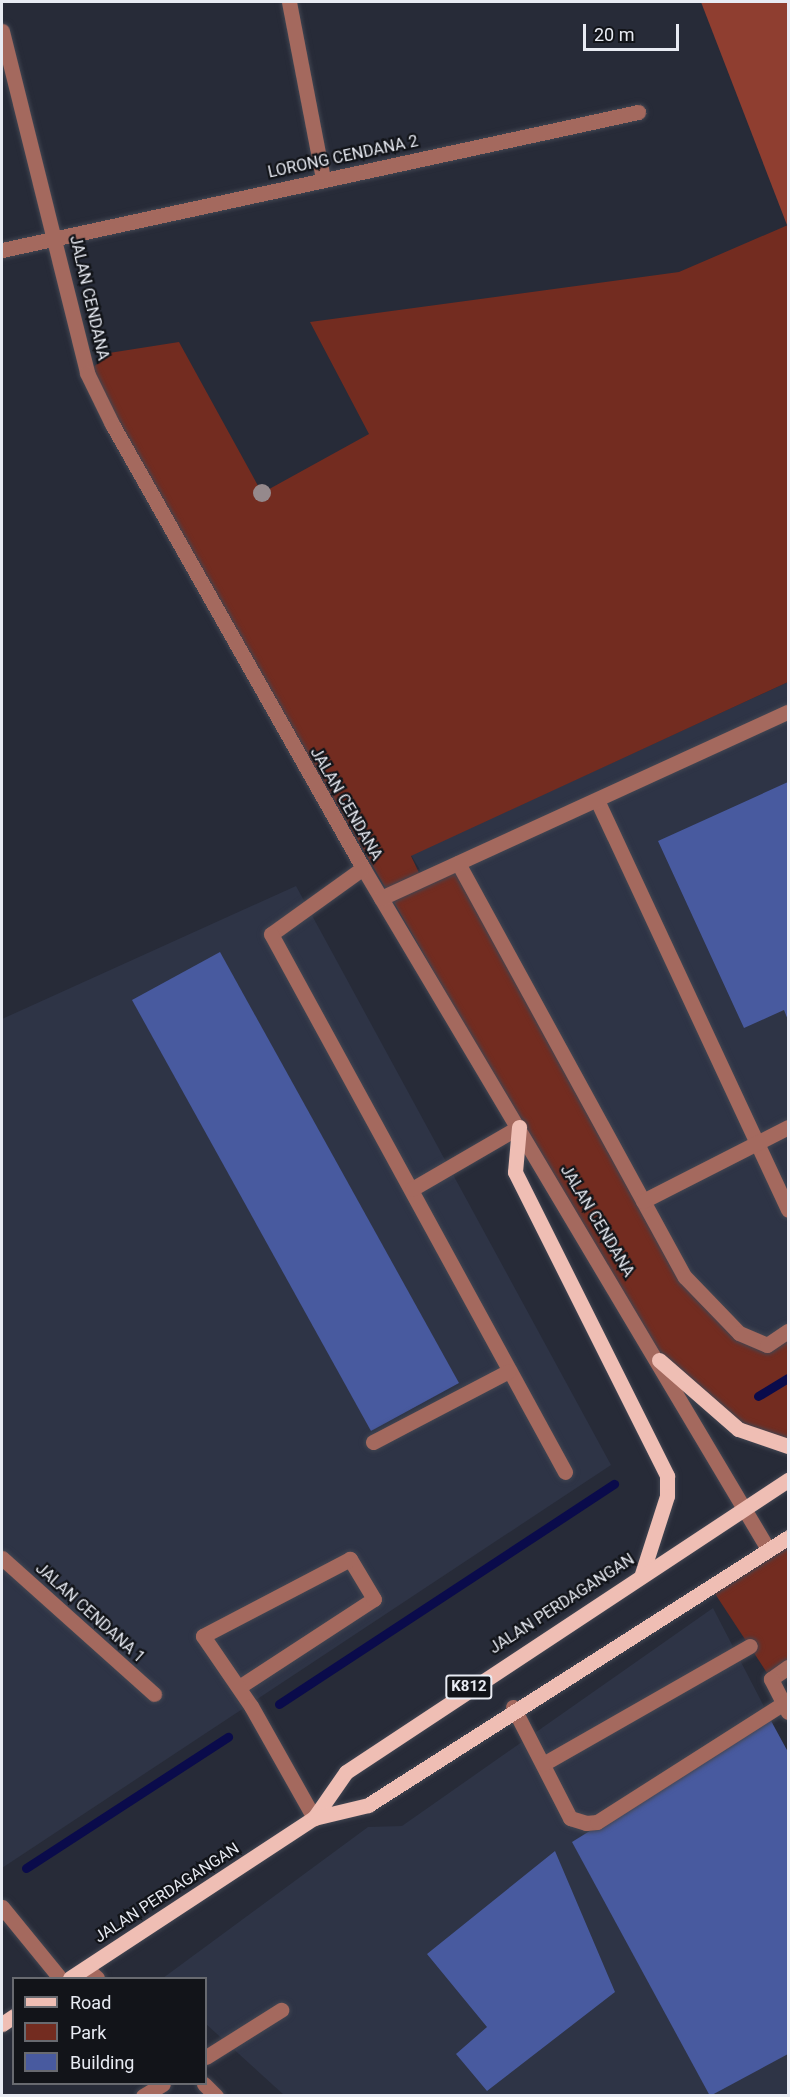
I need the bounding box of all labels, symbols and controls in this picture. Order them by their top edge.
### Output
scale bar [586,12,682,50]
text: 20 m [594,24,634,45]
street label: LORONG CENDANA 2 [266,132,420,182]
street label: JALAN CENDANA [65,234,113,362]
street label: JALAN CENDANA [306,744,386,864]
street label: JALAN CENDANA [556,1161,638,1281]
street label: JALAN PERDAGANGAN [486,1550,638,1658]
street label: JALAN CENDANA 1 [31,1559,149,1667]
road number: K812 [445,1675,493,1699]
street label: JALAN PERDAGANGAN [91,1839,243,1947]
legend [12,1977,207,2085]
text: Road [70,1992,111,2013]
text: Park [70,2022,106,2043]
text: Building [70,2052,134,2073]

